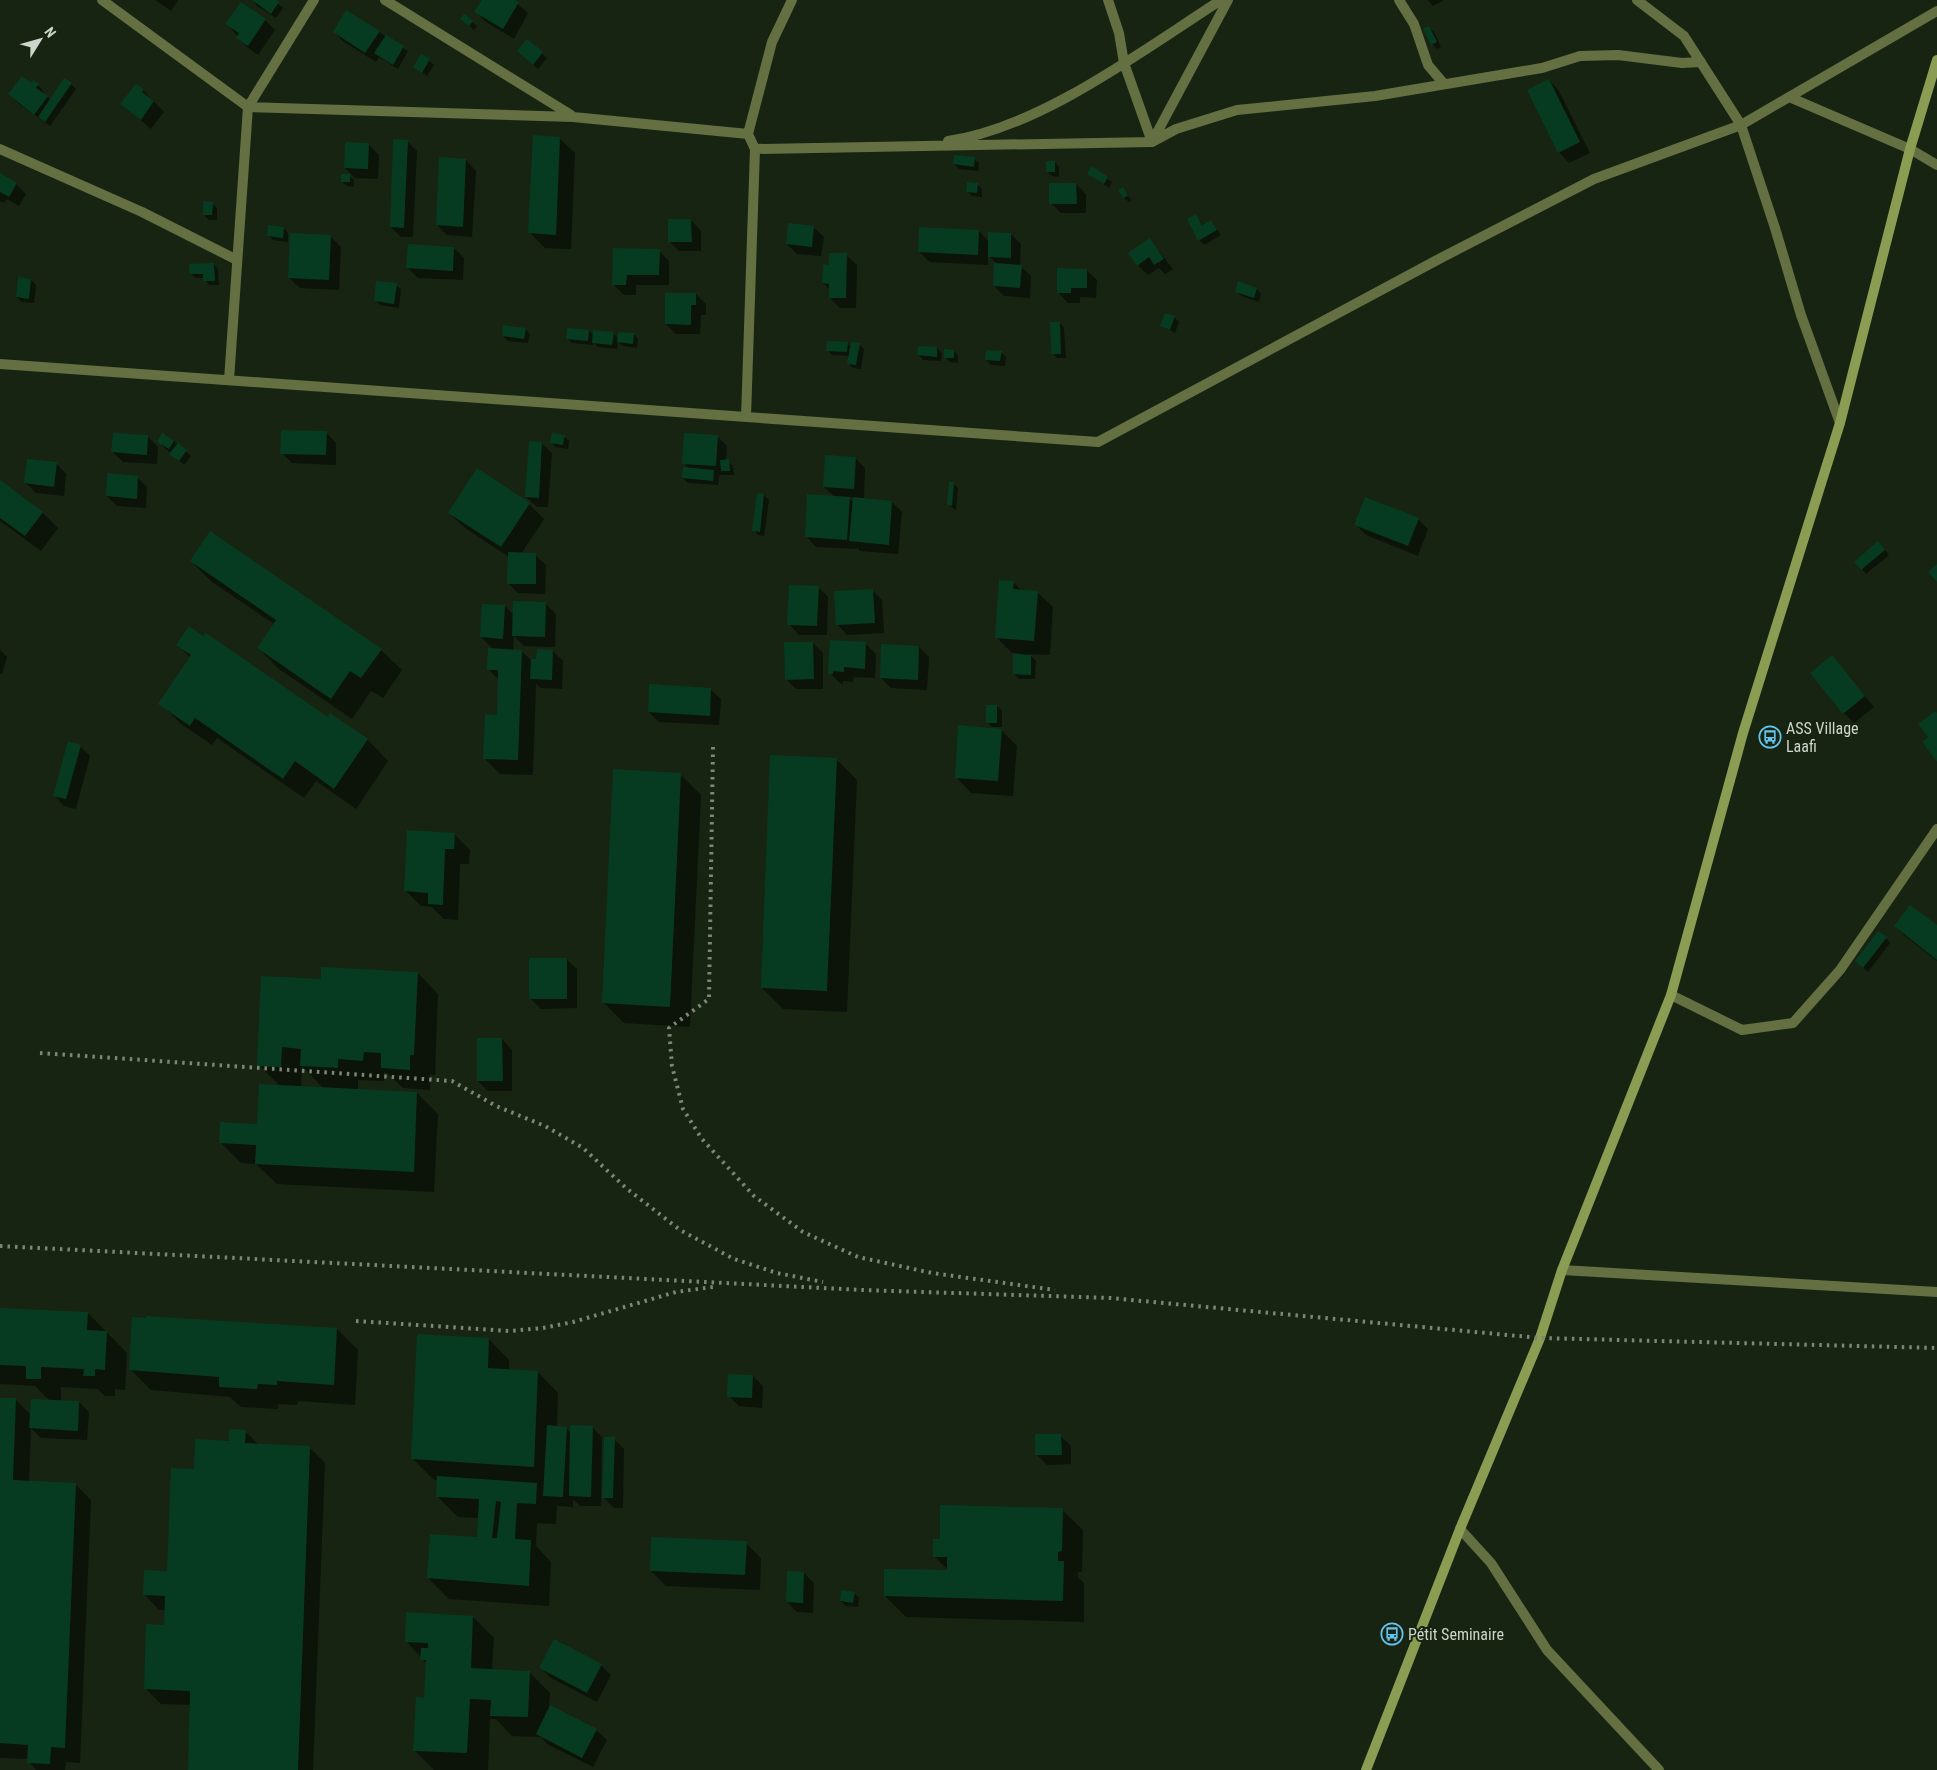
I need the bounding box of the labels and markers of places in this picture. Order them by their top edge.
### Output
place label: ASS Village Laafi [1786,719,1859,756]
bus stop icon: ASS Village Laafi [1758,725,1782,749]
bus stop icon: Pétit Seminaire [1380,1622,1404,1646]
place label: Pétit Seminaire [1408,1625,1504,1644]

